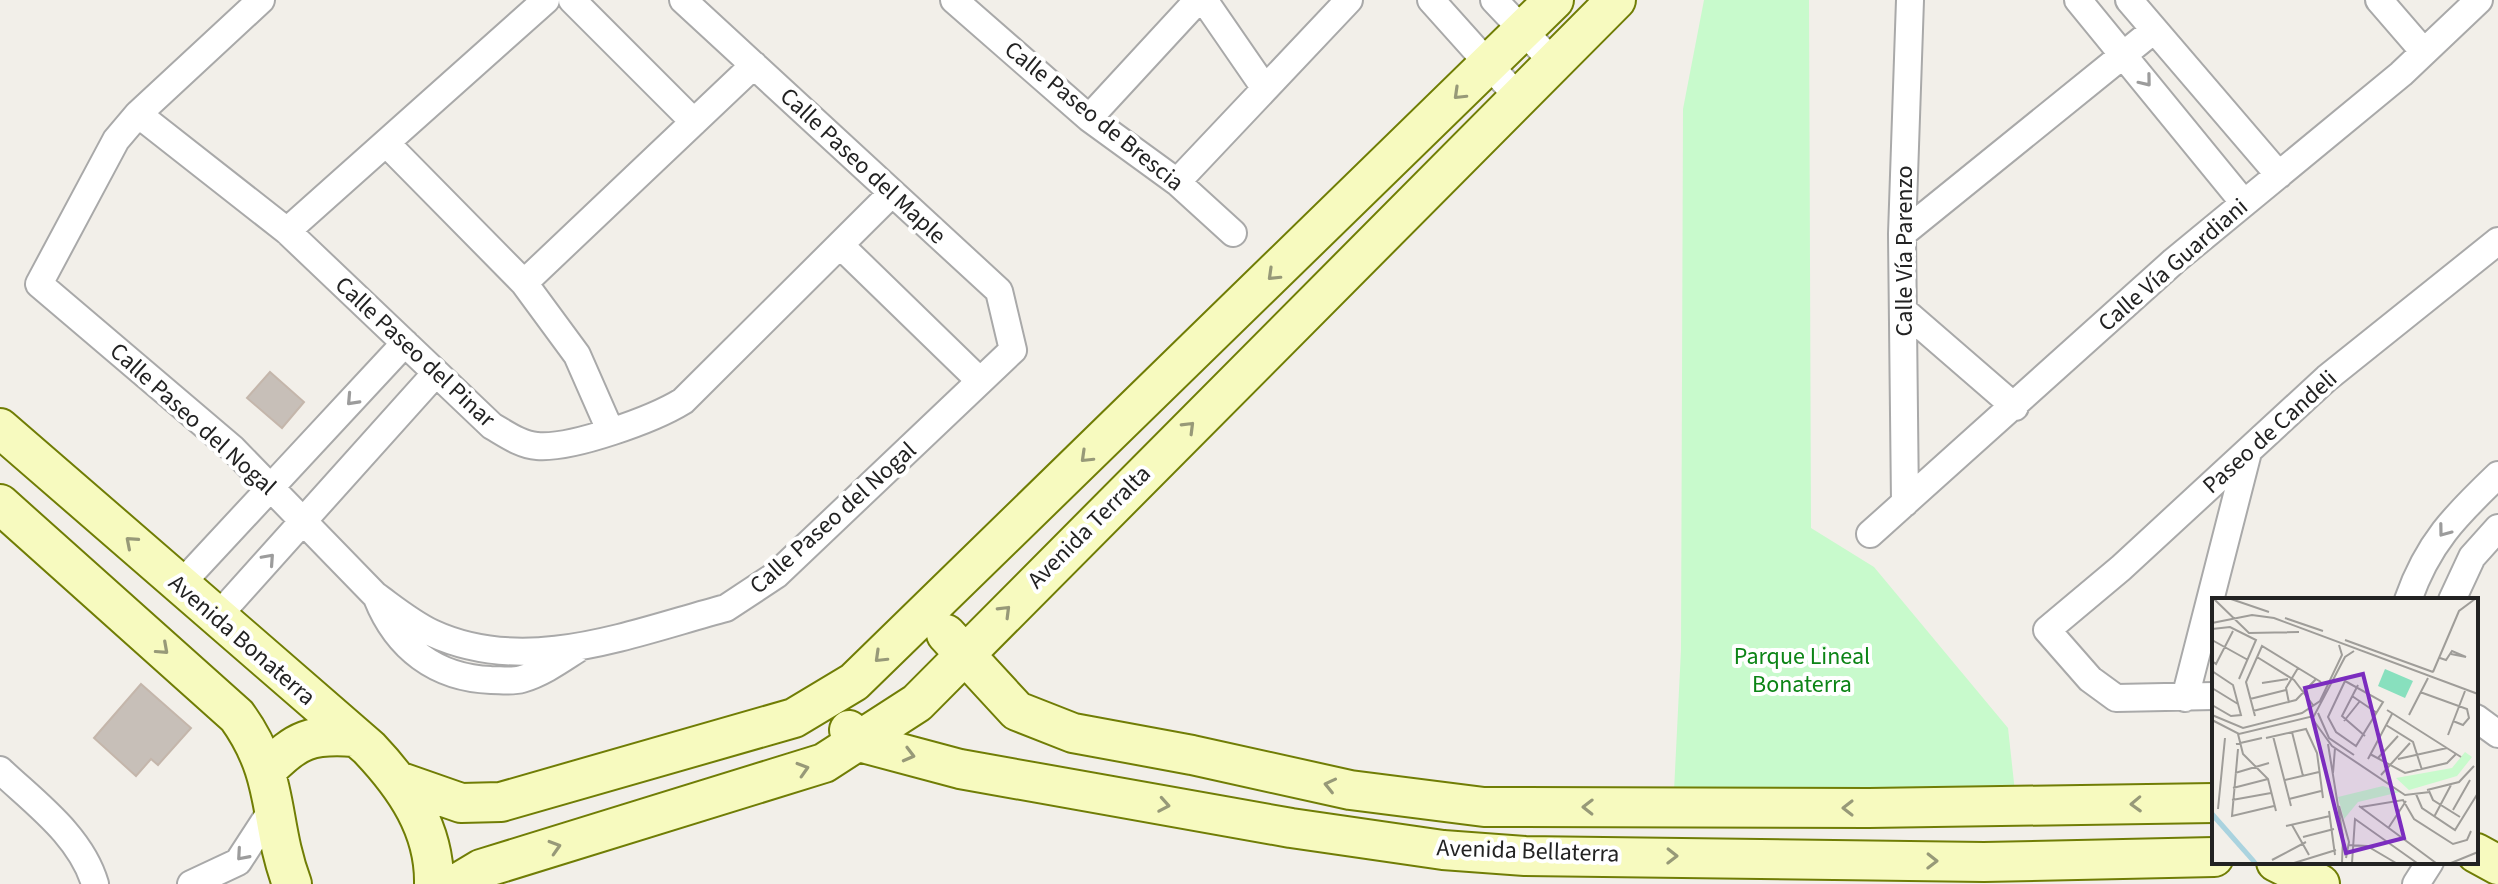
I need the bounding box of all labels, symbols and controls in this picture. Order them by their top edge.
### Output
street label: Calle Paseo de Brescia [997,32,1191,200]
one-way arrow [2137,72,2151,87]
street label: Calle Paseo del Maple [772,79,954,253]
one-way arrow [1454,85,1468,99]
street label: Calle Vía Parenzo [1887,166,1922,336]
street label: Calle Vía Guardiani [2090,190,2256,340]
one-way arrow [1268,266,1282,281]
street label: Calle Paseo del Pinar [327,268,504,436]
street label: Calle Paseo del Nogal [102,334,284,504]
street label: Paseo de Candeli [2195,362,2345,502]
one-way arrow [346,391,361,405]
one-way arrow [1180,422,1194,436]
street label: Calle Paseo del Nogal [742,433,924,603]
one-way arrow [1081,448,1095,462]
street label: Avenida Terralta [1019,457,1159,597]
one-way arrow [2439,522,2453,536]
one-way arrow [126,538,141,552]
one-way arrow [259,554,273,569]
street label: Avenida Bonaterra [161,566,323,714]
inset map [2212,598,2478,864]
one-way arrow [996,606,1011,620]
park label: Parque Lineal Bonaterra [1734,639,1870,702]
one-way arrow [153,640,168,654]
one-way arrow [875,648,889,663]
one-way arrow [901,746,915,763]
one-way arrow [796,762,809,778]
one-way arrow [1323,777,1337,794]
one-way arrow [1157,795,1171,812]
one-way arrow [2129,795,2142,812]
one-way arrow [1581,798,1594,816]
one-way arrow [1841,799,1854,817]
street label: Avenida Bellaterra [1436,830,1620,872]
one-way arrow [547,840,561,856]
one-way arrow [237,845,252,860]
one-way arrow [1666,847,1679,864]
one-way arrow [1926,852,1939,870]

